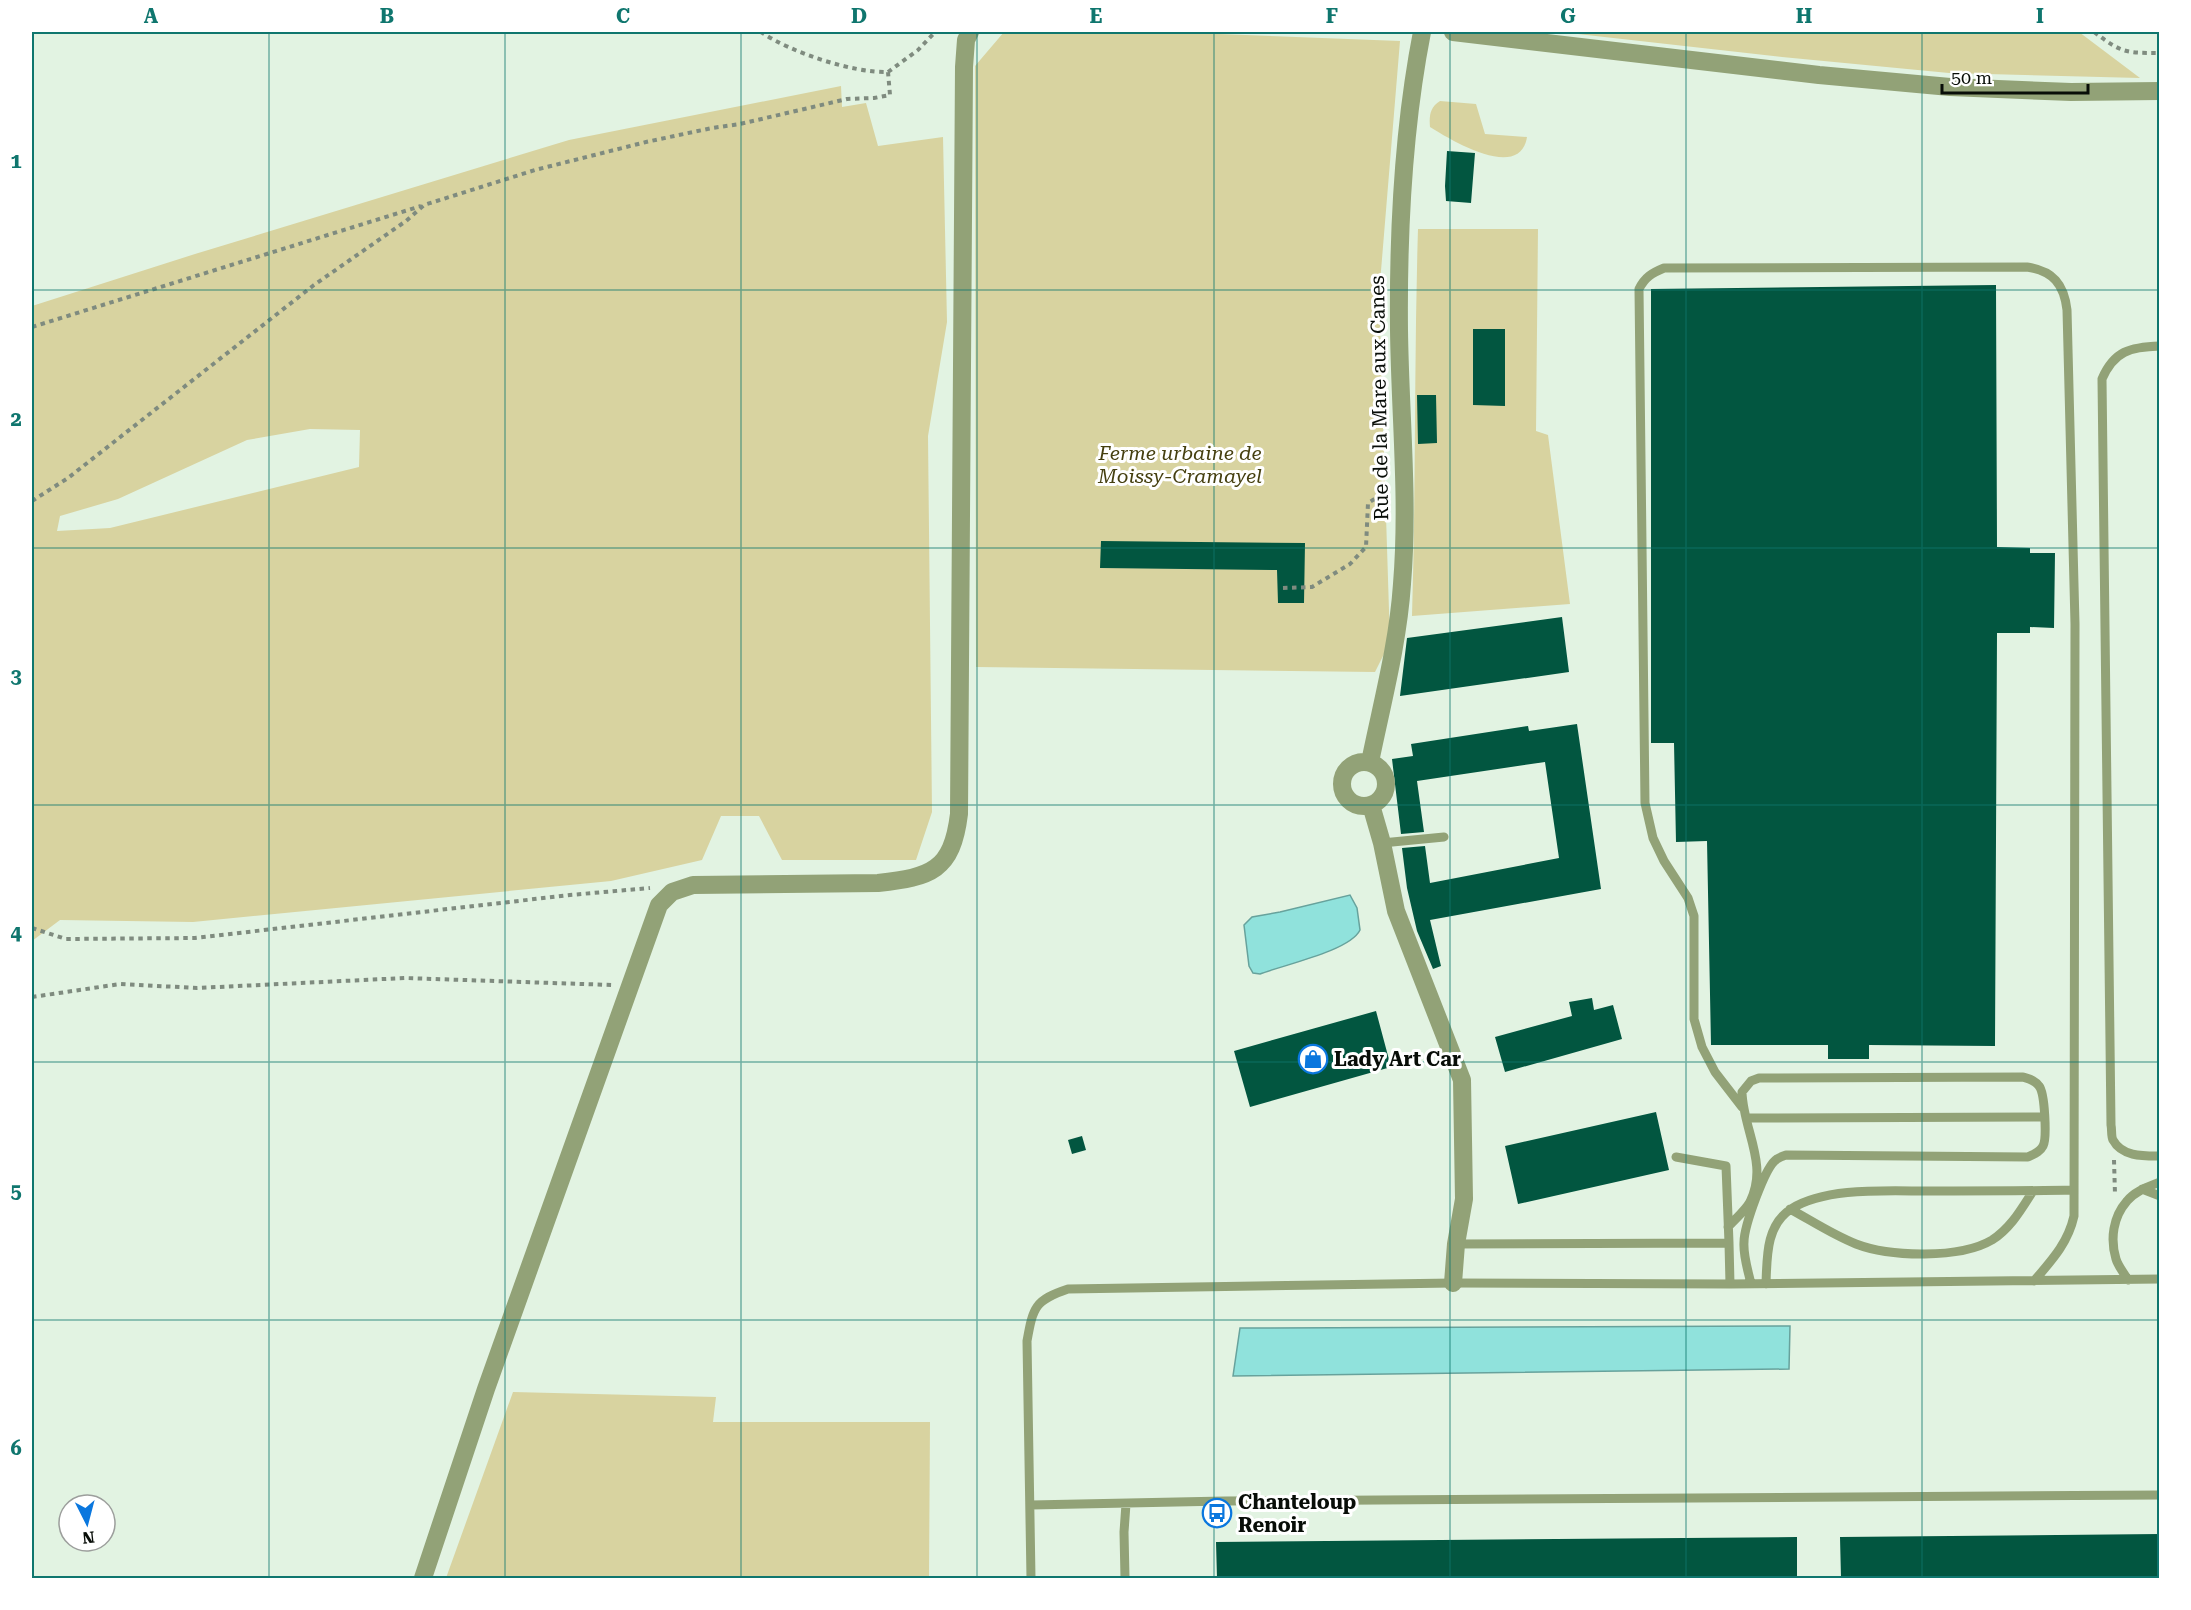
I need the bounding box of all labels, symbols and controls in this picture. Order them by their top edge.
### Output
text: A [144,4,159,28]
text: B [380,4,394,28]
text: C [616,4,630,28]
text: D [851,4,867,28]
text: E [1090,4,1103,28]
text: F [1326,4,1338,28]
text: G [1560,4,1576,28]
text: H [1796,4,1812,28]
text: I [2036,4,2044,28]
scale bar [1942,57,2088,95]
text: 50 m [1951,67,1992,88]
text: 1 [10,149,22,173]
street label: Rue de la Mare aux Canes [1365,275,1393,521]
text: 2 [10,407,22,431]
park label: Ferme urbaine de Moissy-Cramayel [1097,441,1262,488]
text: 3 [10,664,22,688]
text: 4 [10,921,22,945]
shop icon: Lady Art Car [1297,1043,1329,1075]
place label: Lady Art Car [1334,1047,1461,1071]
text: 5 [10,1179,22,1203]
text: 6 [10,1436,22,1460]
place label: Chanteloup Renoir [1238,1490,1356,1537]
north arrow [57,1493,117,1553]
bus stop icon: Chanteloup Renoir [1201,1497,1233,1529]
text: N [81,1527,96,1548]

